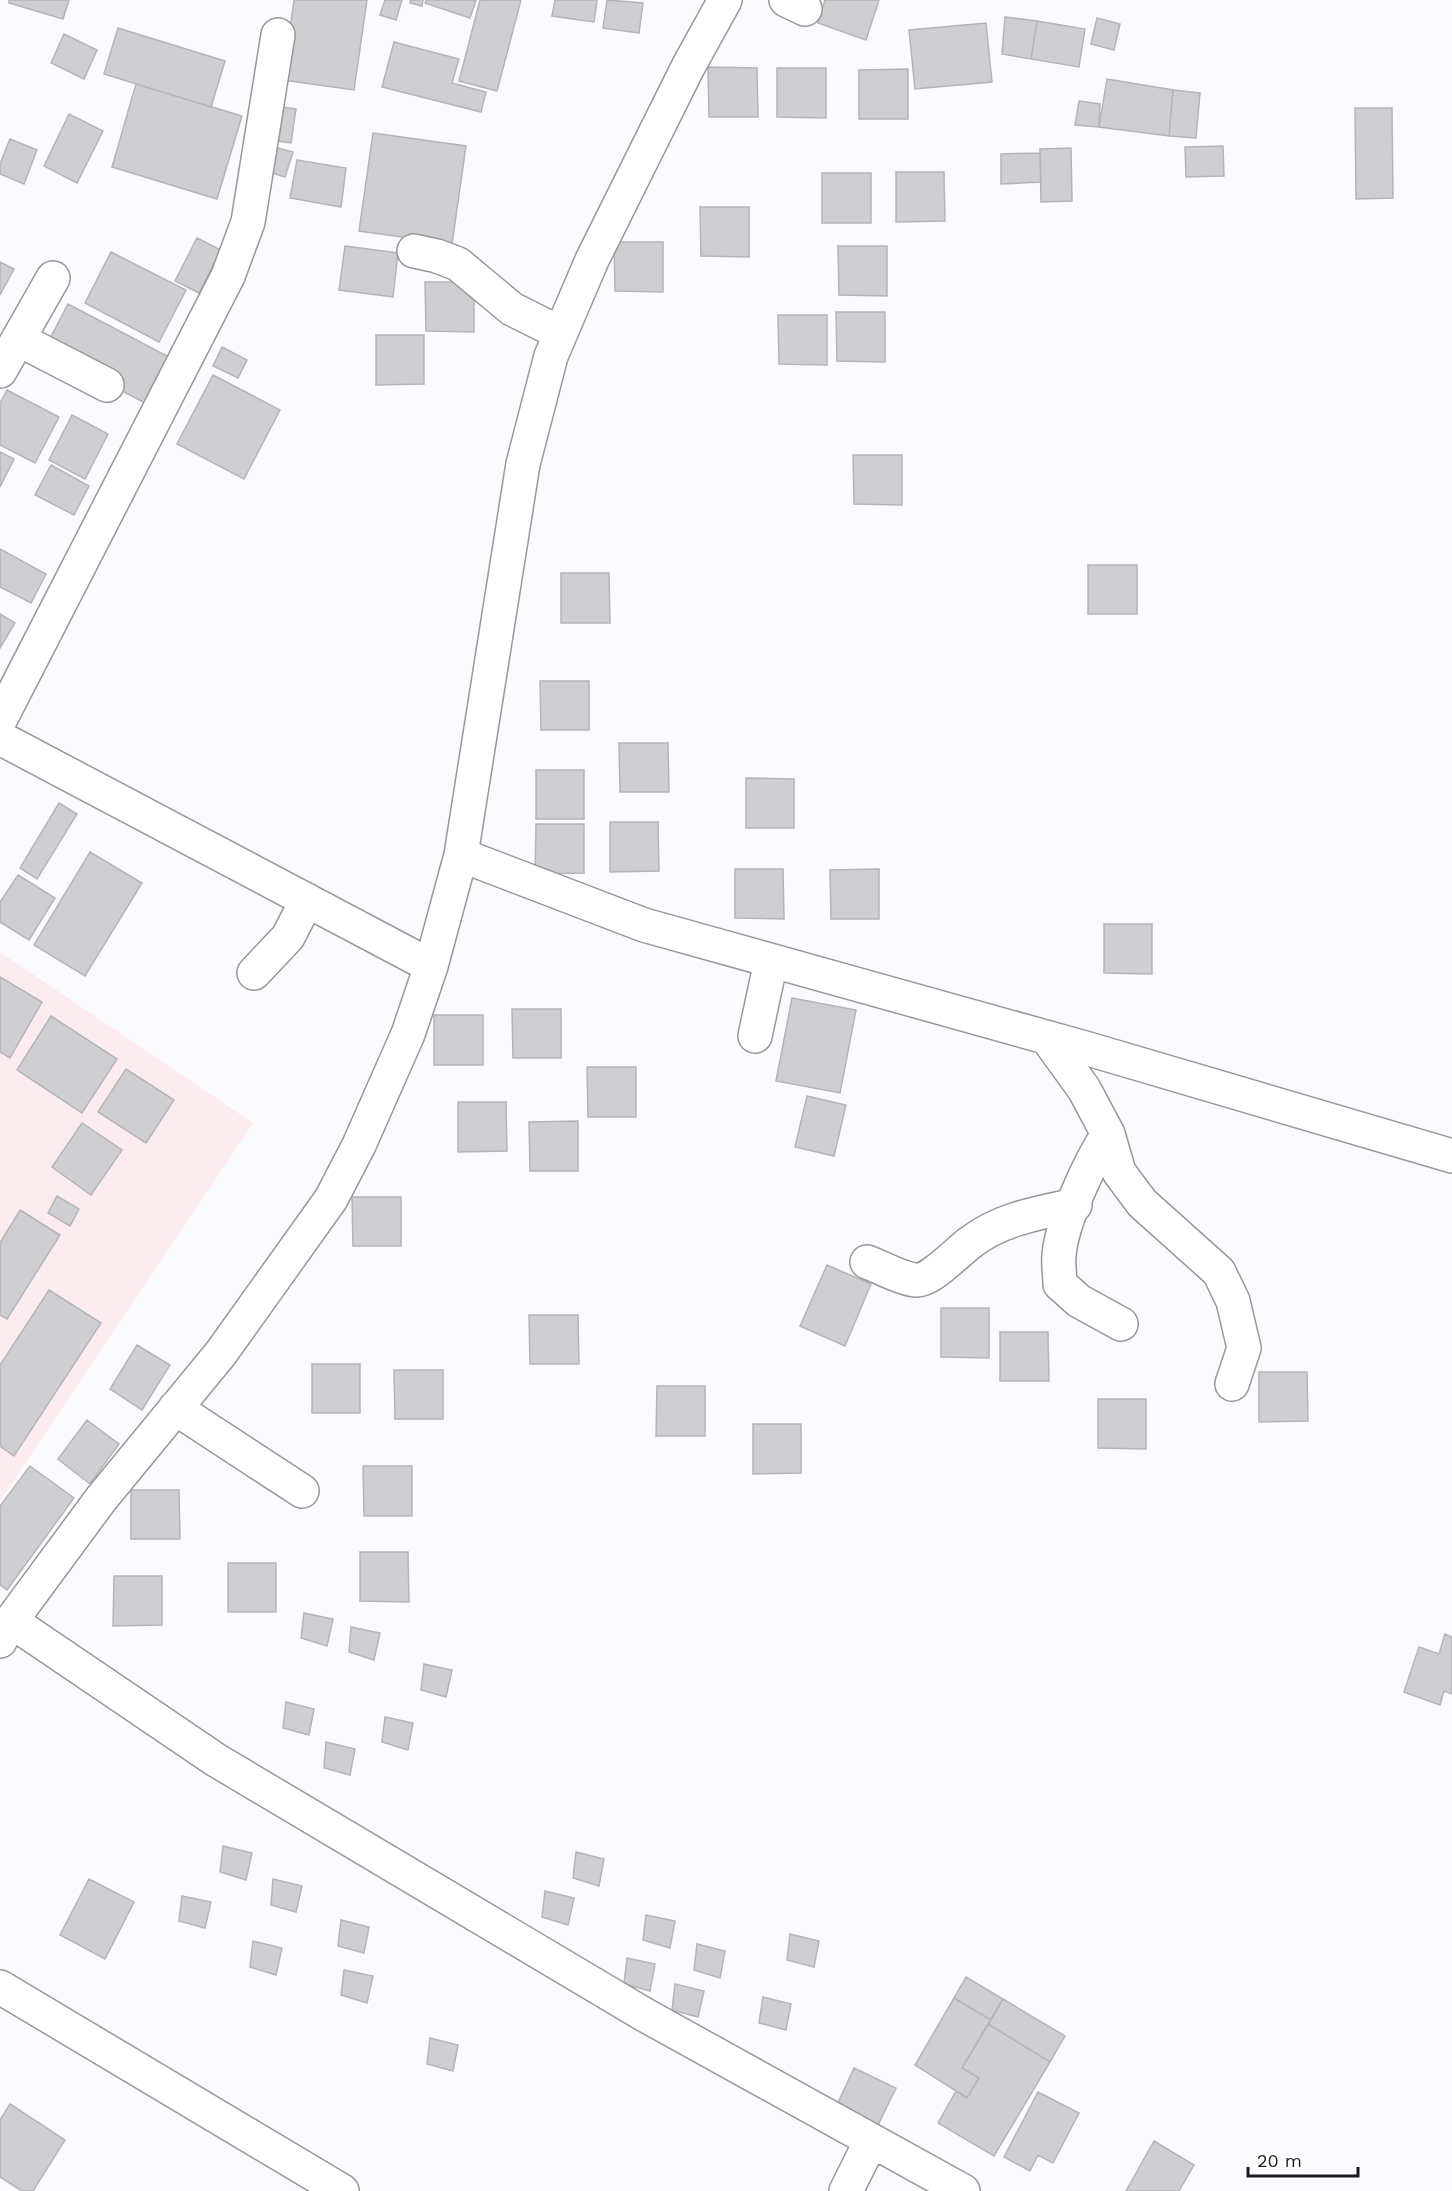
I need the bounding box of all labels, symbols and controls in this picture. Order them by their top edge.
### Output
scale bar [1248,2140,1358,2178]
text: 20 m [1257,2150,1302,2171]

